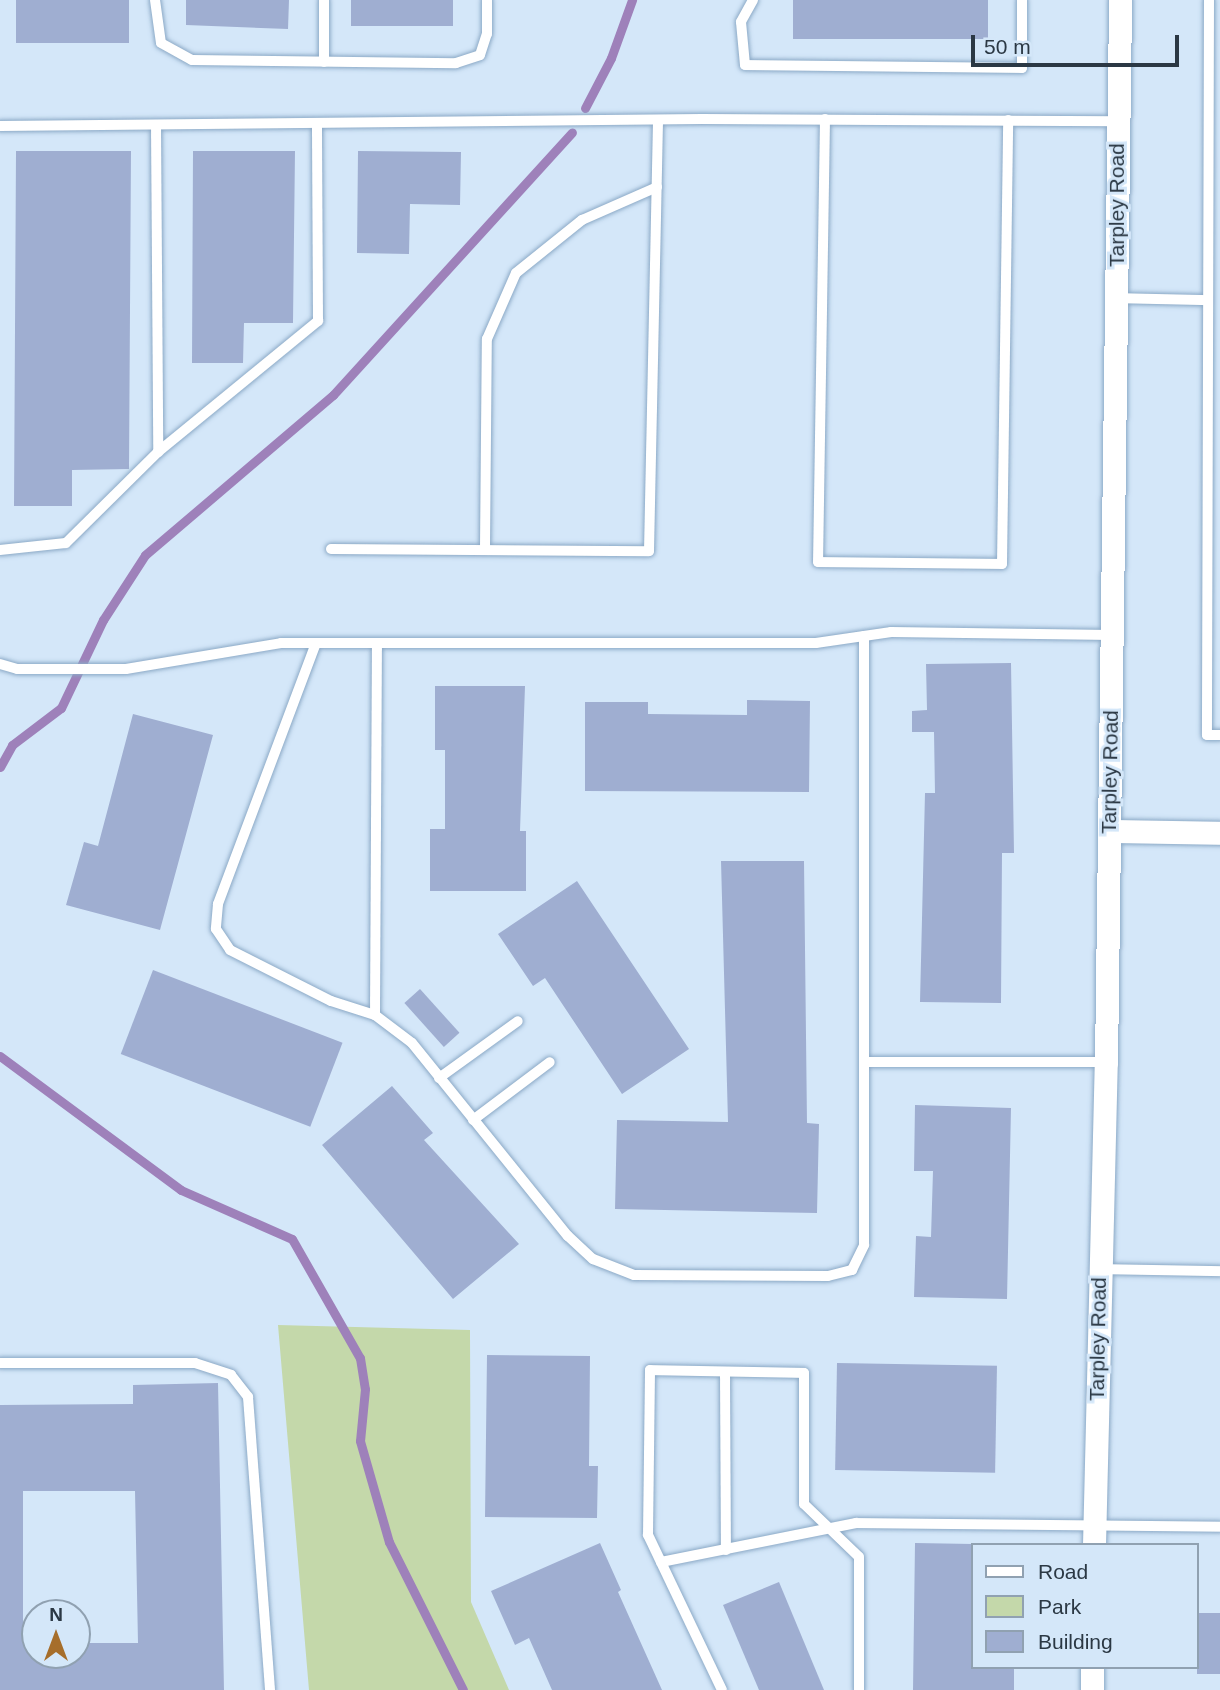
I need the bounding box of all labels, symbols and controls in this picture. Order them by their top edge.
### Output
scale bar [975,21,1183,65]
text: 50 m [984,35,1031,58]
street label: Tarpley Road [1104,143,1130,267]
street label: Tarpley Road [1096,710,1124,834]
street label: Tarpley Road [1084,1277,1112,1401]
legend [972,1543,1199,1669]
text: Road [1038,1560,1088,1583]
text: Park [1038,1595,1081,1618]
north arrow [21,1599,91,1669]
text: N [49,1604,63,1625]
text: Building [1038,1630,1113,1653]

